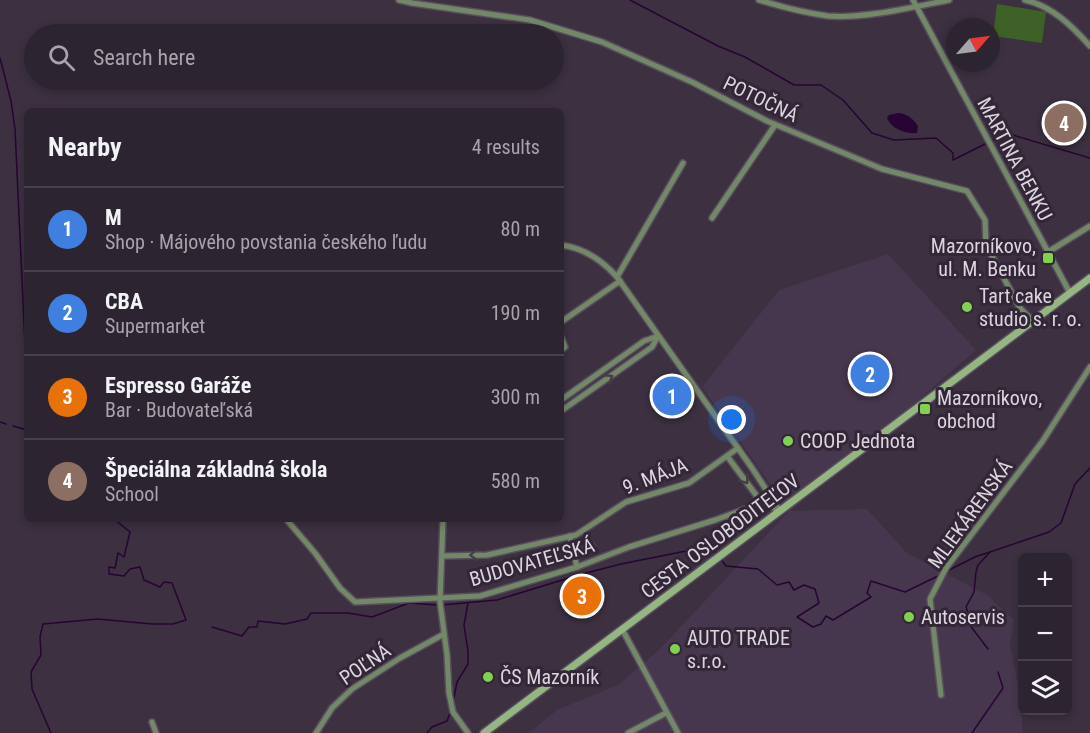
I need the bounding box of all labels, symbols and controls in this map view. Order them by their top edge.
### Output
north arrow [946,18,1000,72]
search box [24,24,564,90]
icon: search [45,41,78,74]
text: Search here [93,45,195,70]
street label: POTOČNÁ [720,71,803,128]
street label: MARTINA BENKU [972,93,1058,225]
pin: 4 [1044,100,1084,146]
text: Nearby [48,132,122,162]
text: 4 results [472,135,540,159]
text: M [105,205,122,230]
text: 1 [62,217,73,241]
text: 80 m [501,217,540,241]
text: Shop · Májového povstania českého ľudu [105,230,427,254]
place label: Mazorníkovo, ul. M. Benku [931,234,1036,281]
marker: Mazorníkovo, ul. M. Benku [1041,251,1055,265]
place label: Tart cake studio s. r. o. [979,284,1082,331]
text: CBA [105,289,143,314]
marker: Tart cake studio s. r. o. [960,300,974,314]
text: 2 [62,301,73,325]
text: 190 m [491,301,540,325]
text: Supermarket [105,314,205,338]
pin: 2 [850,352,890,397]
text: Espresso Garáže [105,373,251,398]
one-way arrow [602,374,613,385]
pin: 1 [652,374,692,418]
text: 3 [62,385,73,409]
text: 300 m [491,385,540,409]
place label: Mazorníkovo, obchod [937,386,1042,433]
text: Bar · Budovateľská [105,398,253,422]
marker: Mazorníkovo, obchod [918,402,932,416]
your location [717,405,746,434]
place label: COOP Jednota [800,429,915,453]
marker: COOP Jednota [781,434,795,448]
street label: 9. MÁJA [619,453,691,499]
street label: MLIEKÁRENSKÁ [923,455,1018,573]
text: Špeciálna základná škola [105,457,327,482]
text: 4 [62,469,73,493]
text: 580 m [491,469,540,493]
street label: CESTA OSLOBODITEĽOV [636,469,804,603]
one-way arrow [737,473,748,484]
text: School [105,482,159,506]
street label: BUDOVATEĽSKÁ [467,533,598,591]
one-way arrow [470,549,479,562]
map controls [1018,553,1072,715]
button: + [1018,553,1072,607]
pin: 3 [562,574,602,618]
place label: Autoservis [921,605,1005,629]
button: − [1018,607,1072,661]
marker: Autoservis [902,610,916,624]
place label: AUTO TRADE s.r.o. [687,626,790,673]
street label: POĽNÁ [335,638,396,690]
marker: AUTO TRADE s.r.o. [668,642,682,656]
button: layers [1018,661,1072,715]
place label: ČS Mazorník [500,665,599,689]
marker: ČS Mazorník [481,670,495,684]

